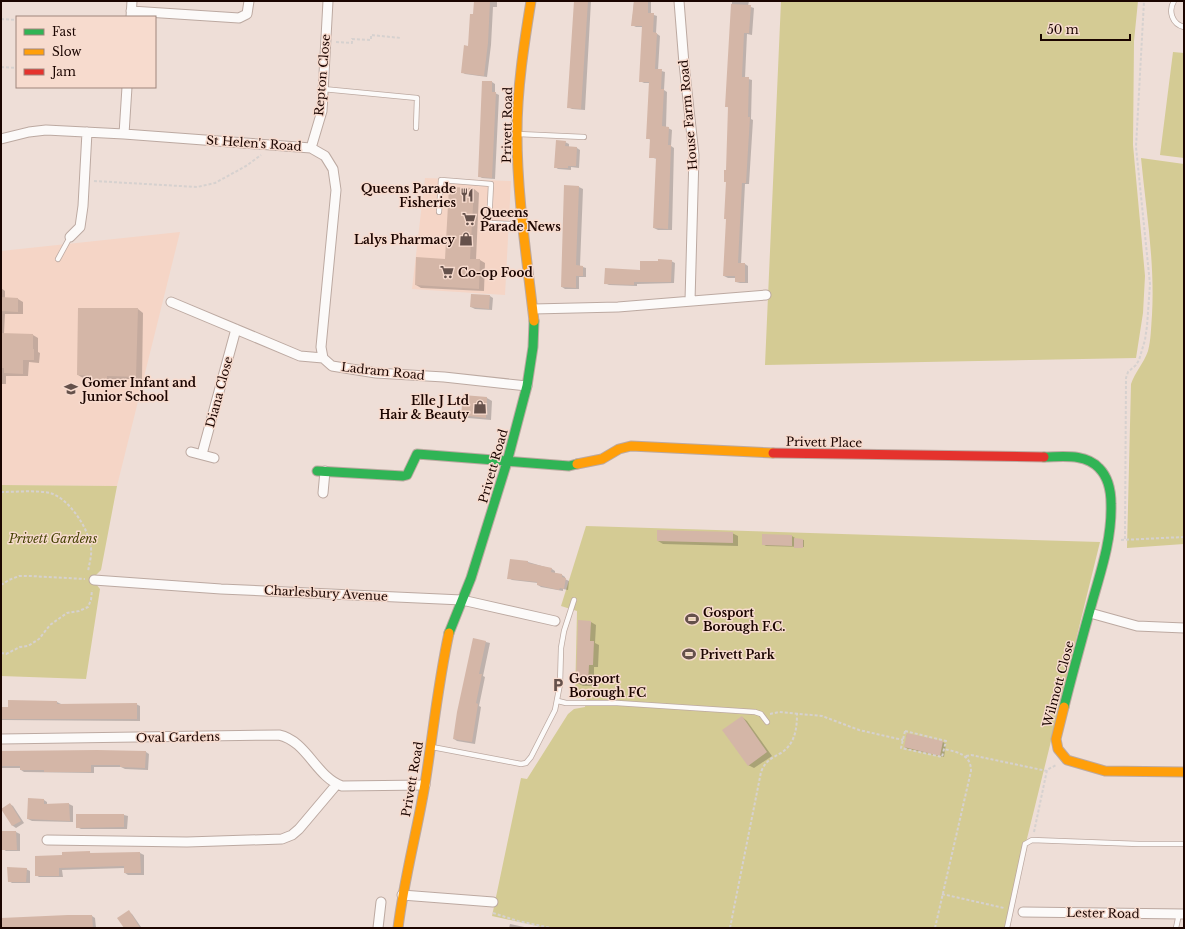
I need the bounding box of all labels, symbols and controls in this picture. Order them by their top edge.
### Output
legend [16,16,156,88]
scale bar [1041,16,1130,42]
text: 50 m [1047,22,1079,37]
text: Fast [52,24,77,39]
street label: Repton Close [311,33,333,117]
text: Slow [52,44,82,59]
street label: House Farm Road [676,59,700,171]
text: Jam [50,64,76,79]
street label: Privett Road [499,87,515,163]
street label: St Helen's Road [206,132,302,154]
place label: Queens Parade Fisheries [361,181,456,210]
restaurant icon: Queens Parade Fisheries [459,187,475,203]
place label: Queens Parade News [480,205,561,234]
supermarket icon: Queens Parade News [461,211,477,227]
shop icon: Lalys Pharmacy [458,231,474,247]
place label: Lalys Pharmacy [354,232,455,247]
supermarket icon: Co-op Food [439,264,455,280]
place label: Co-op Food [458,265,533,280]
street label: Diana Close [202,355,236,429]
street label: Ladram Road [340,359,426,383]
place label: Gomer Infant and Junior School [79,375,197,404]
school or university icon: Gomer Infant and Junior School [63,381,79,397]
place label: Elle J Ltd Hair & Beauty [379,393,470,422]
shop icon: Elle J Ltd Hair & Beauty [472,399,488,415]
street label: Privett Road [475,427,511,505]
street label: Privett Place [786,434,863,450]
park label: Privett Gardens [8,531,98,546]
street label: Charlesbury Avenue [264,582,388,604]
place label: Gosport Borough F.C. [703,605,785,634]
sports icon: Gosport Borough F.C. [684,611,700,627]
street label: Wilmott Close [1039,639,1077,730]
sports icon: Privett Park [681,646,697,662]
place label: Privett Park [700,647,776,662]
place label: Gosport Borough FC [569,671,646,700]
parking icon: Gosport Borough FC [550,677,566,693]
street label: Oval Gardens [136,729,220,745]
street label: Privett Road [398,740,426,818]
street label: Lester Road [1066,905,1140,921]

